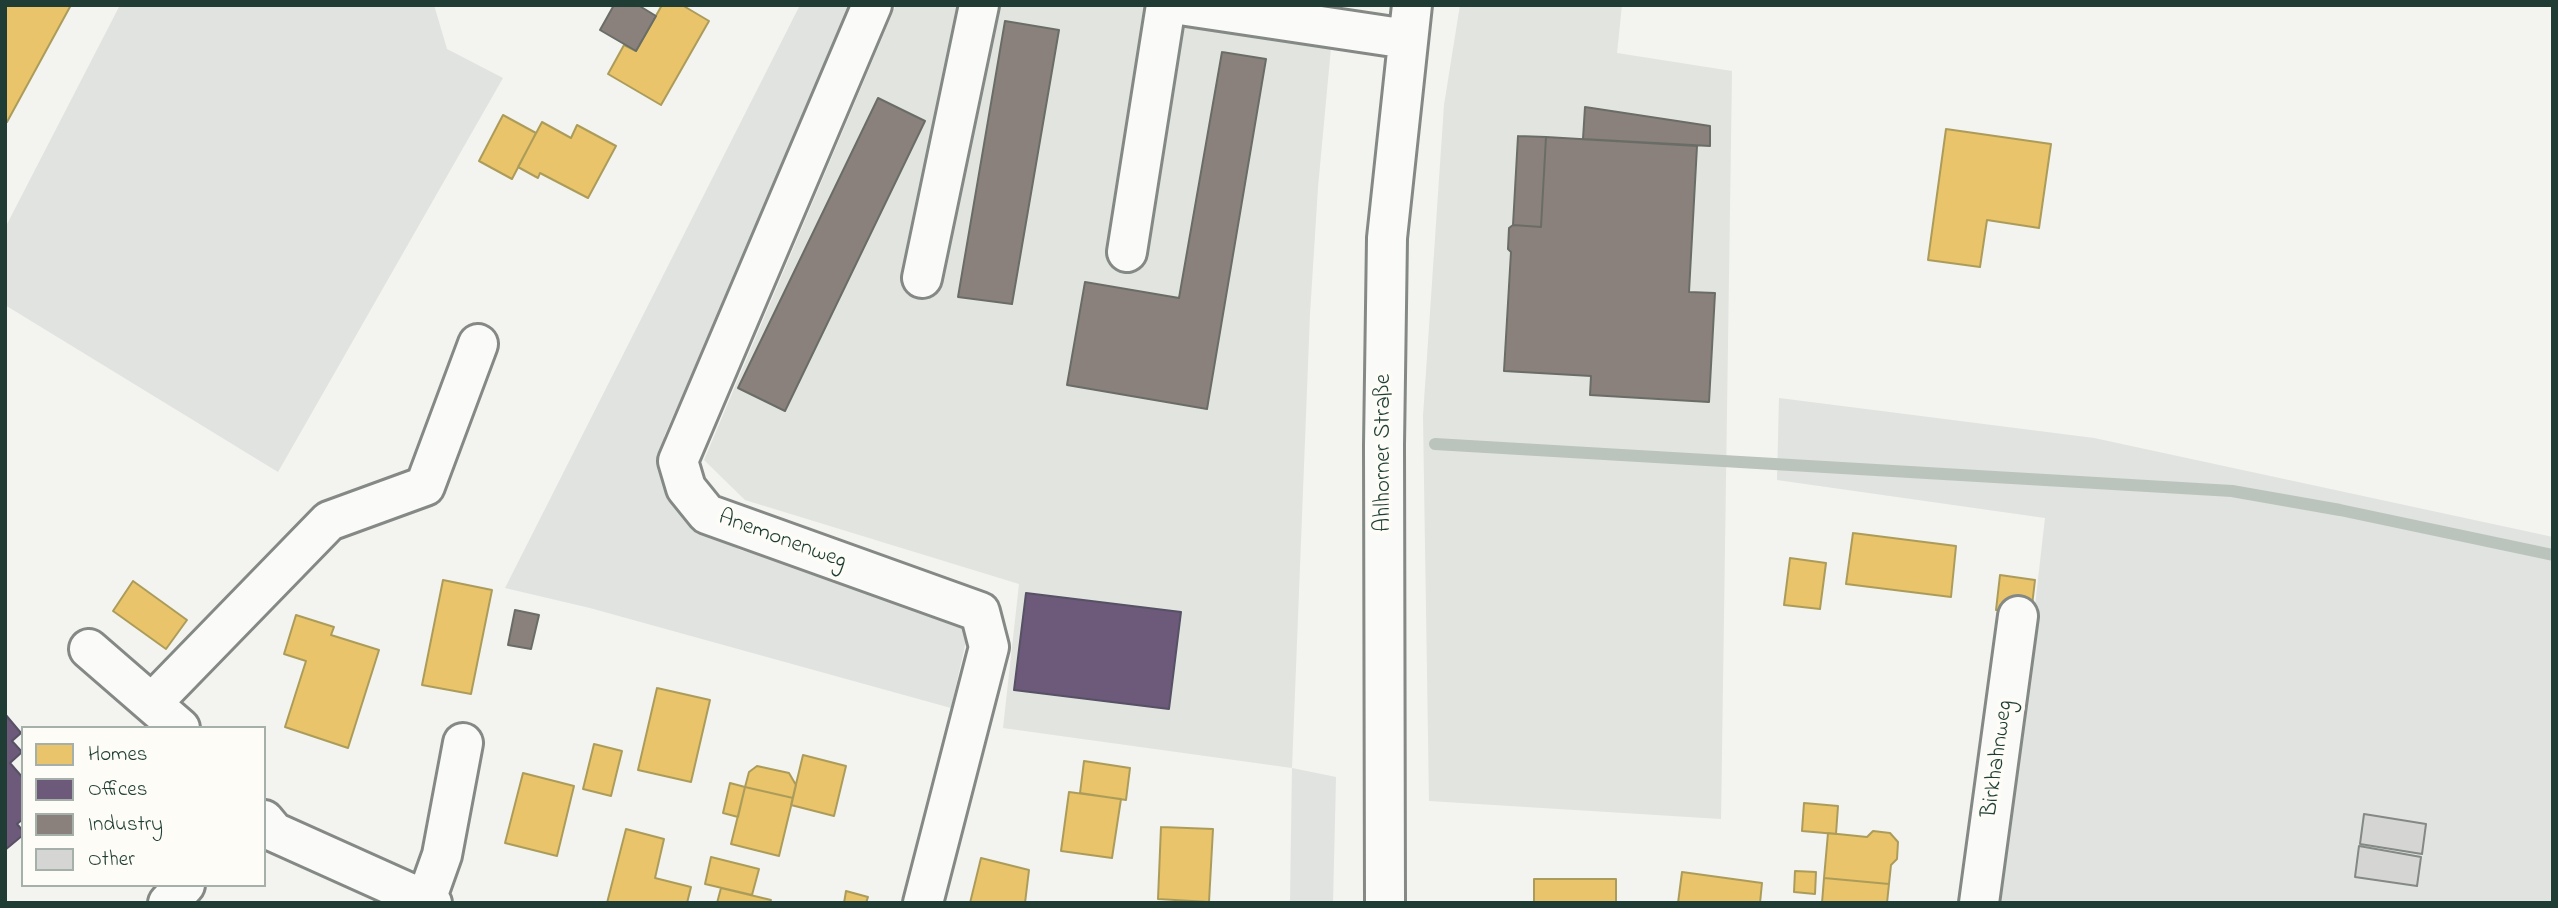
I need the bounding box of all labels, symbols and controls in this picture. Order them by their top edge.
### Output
street label: Ahlhorner Straße [1371,374,1399,532]
street label: Anemonenweg [714,505,850,577]
street label: Birkhahnweg [1977,699,2021,819]
legend [21,726,266,887]
text: Homes [88,740,148,770]
text: Offices [88,775,147,805]
text: Industry [88,810,163,840]
text: Other [88,845,135,875]

